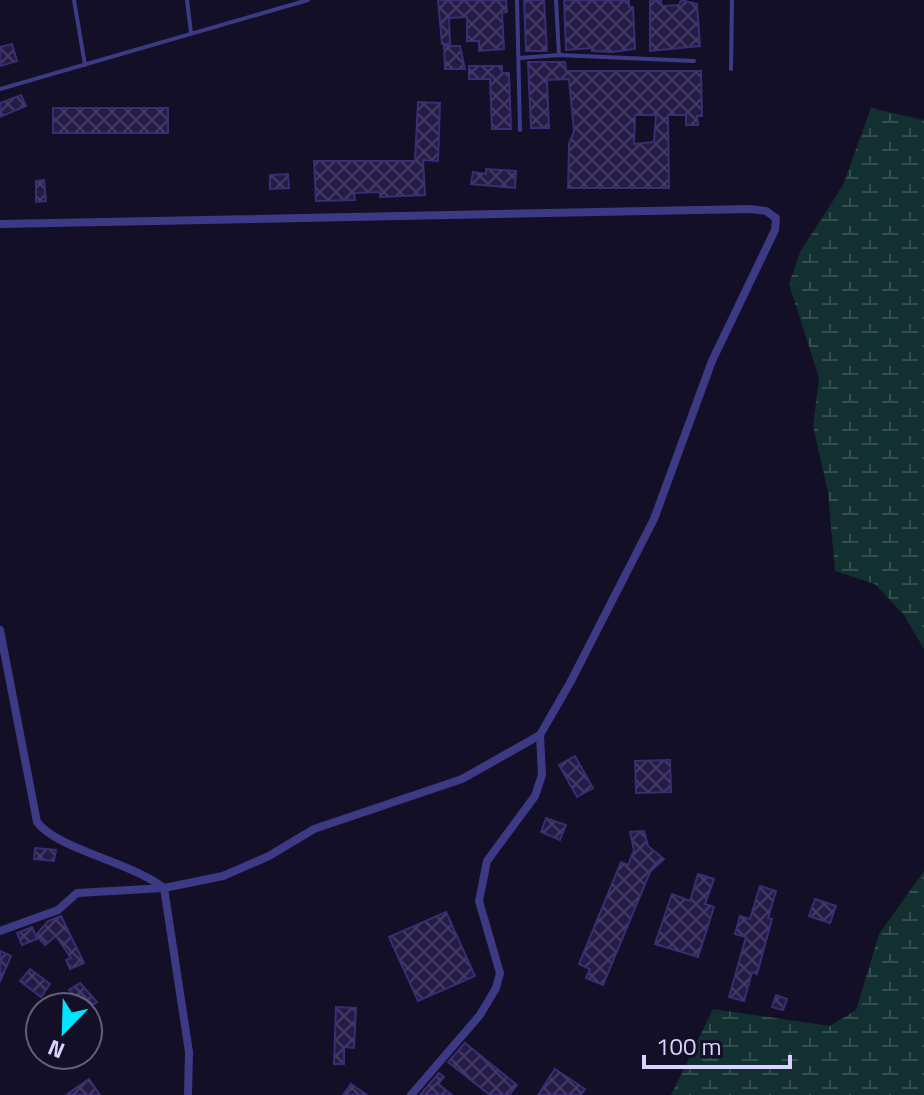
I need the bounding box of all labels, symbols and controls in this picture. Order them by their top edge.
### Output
north arrow [24,991,104,1071]
scale bar [644,1019,790,1069]
text: 100 m [656,1028,722,1064]
text: N [43,1031,70,1068]

